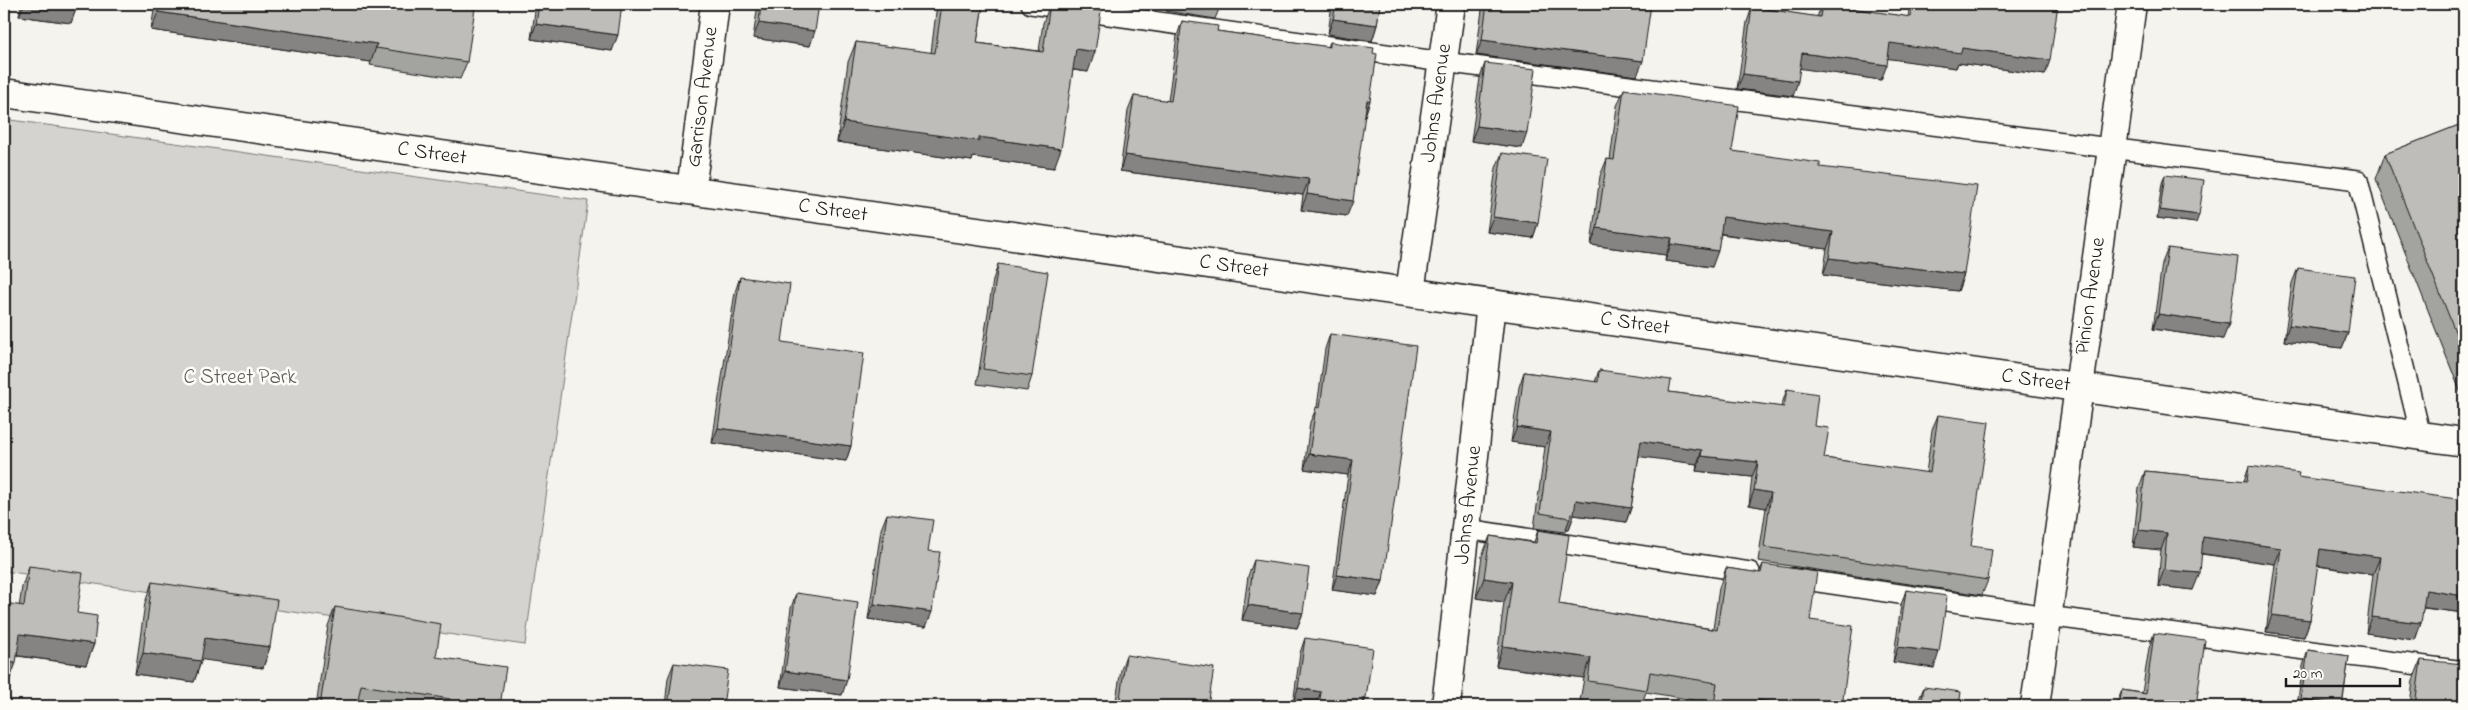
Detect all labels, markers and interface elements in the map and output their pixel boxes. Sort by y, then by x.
street label: Garrison Avenue [680,24,727,169]
street label: Johns Avenue [1414,41,1460,164]
street label: C Street [395,134,469,174]
street label: C Street [796,191,870,231]
street label: Pinion Avenue [2068,235,2114,357]
street label: C Street [1197,247,1271,287]
street label: C Street [1598,304,1672,344]
street label: C Street [1999,361,2073,401]
park label: C Street Park [184,363,297,393]
street label: Johns Avenue [1448,443,1490,566]
scale bar [2286,655,2399,687]
text: 20 m [2293,663,2323,685]

